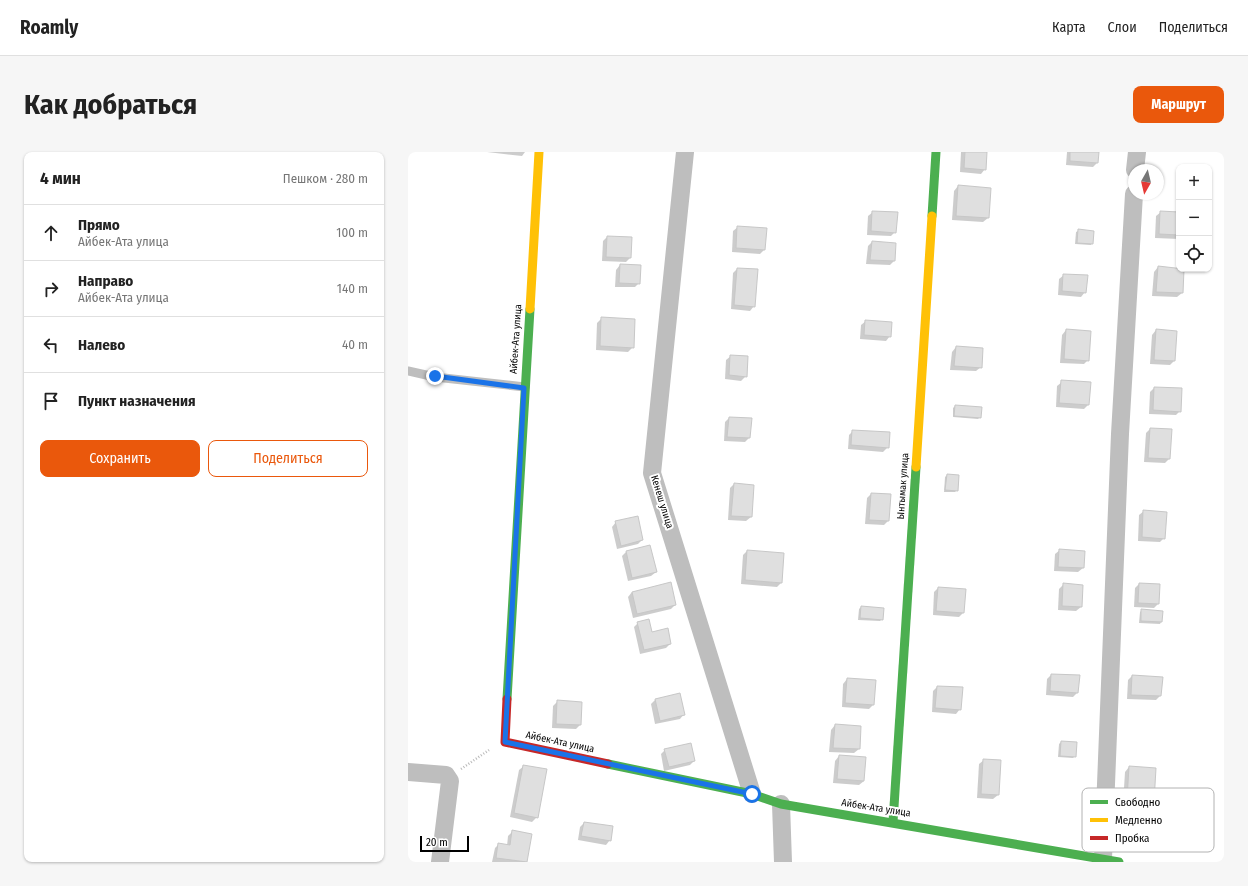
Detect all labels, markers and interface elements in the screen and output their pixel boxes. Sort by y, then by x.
text: Roamly [20,16,78,39]
text: Карта [1052,19,1086,36]
text: Слои [1108,19,1137,36]
text: Поделиться [1159,19,1228,36]
button: Маршрут [1133,86,1224,123]
text: Как добраться [24,88,197,121]
north arrow [1128,164,1164,200]
map controls [1176,164,1212,272]
button: + [1176,164,1212,200]
text: 4 мин [40,168,81,189]
text: Пешком · 280 m [283,171,368,186]
button: − [1176,200,1212,236]
text: Прямо [78,216,120,234]
icon: ahead [40,222,62,244]
text: 100 m [336,225,368,240]
text: Айбек-Ата улица [78,234,169,249]
button: locate [1176,236,1212,272]
text: Направо [78,272,133,290]
icon: right [40,278,62,300]
text: 140 m [337,281,368,296]
text: Айбек-Ата улица [78,290,169,305]
street label: Айбек-Ата улица [508,304,524,374]
icon: left [40,334,62,356]
text: Налево [78,336,125,354]
text: 40 m [342,337,368,352]
route end [426,367,444,385]
icon: arrive [40,390,62,412]
text: Пункт назначения [78,392,196,410]
button: Сохранить [40,440,200,477]
button: Поделиться [208,440,368,477]
street label: Ынтымак улица [895,452,911,520]
street label: Кенеш улица [648,474,676,530]
street label: Айбек-Ата улица [525,729,596,755]
route start [743,785,761,803]
legend [1082,788,1214,852]
text: Свободно [1115,796,1160,809]
street label: Айбек-Ата улица [841,797,912,819]
text: Медленно [1115,814,1163,827]
text: Пробка [1115,832,1149,845]
scale bar [420,834,469,853]
text: 20 m [426,836,448,849]

